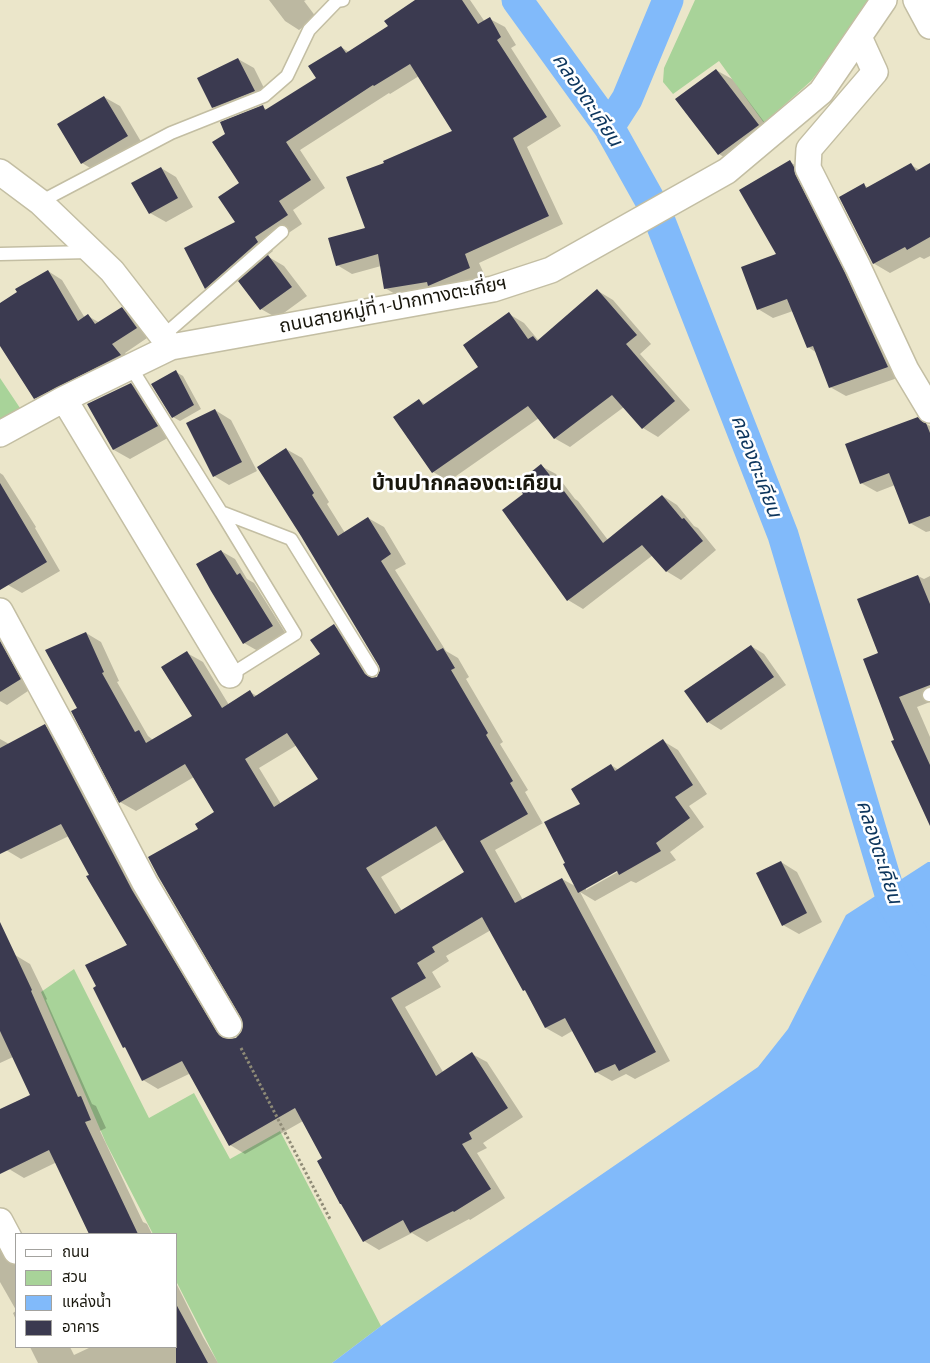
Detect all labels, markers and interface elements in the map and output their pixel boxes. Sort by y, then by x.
water label: คลองตะเคียน [547,49,627,151]
street label: ถนนสายหมู่ที่ 1-ปากทางตะเกี่ยฯ [277,272,509,338]
water label: คลองตะเคียน [726,412,786,520]
district label: บ้านปากคลองตะเคียน [372,471,562,497]
water label: คลองตะเคียน [851,797,907,907]
legend [15,1233,178,1348]
text: ถนน [62,1245,89,1260]
text: สวน [62,1270,87,1285]
text: แหล่งน้ำ [62,1295,111,1310]
text: อาคาร [62,1320,99,1335]

